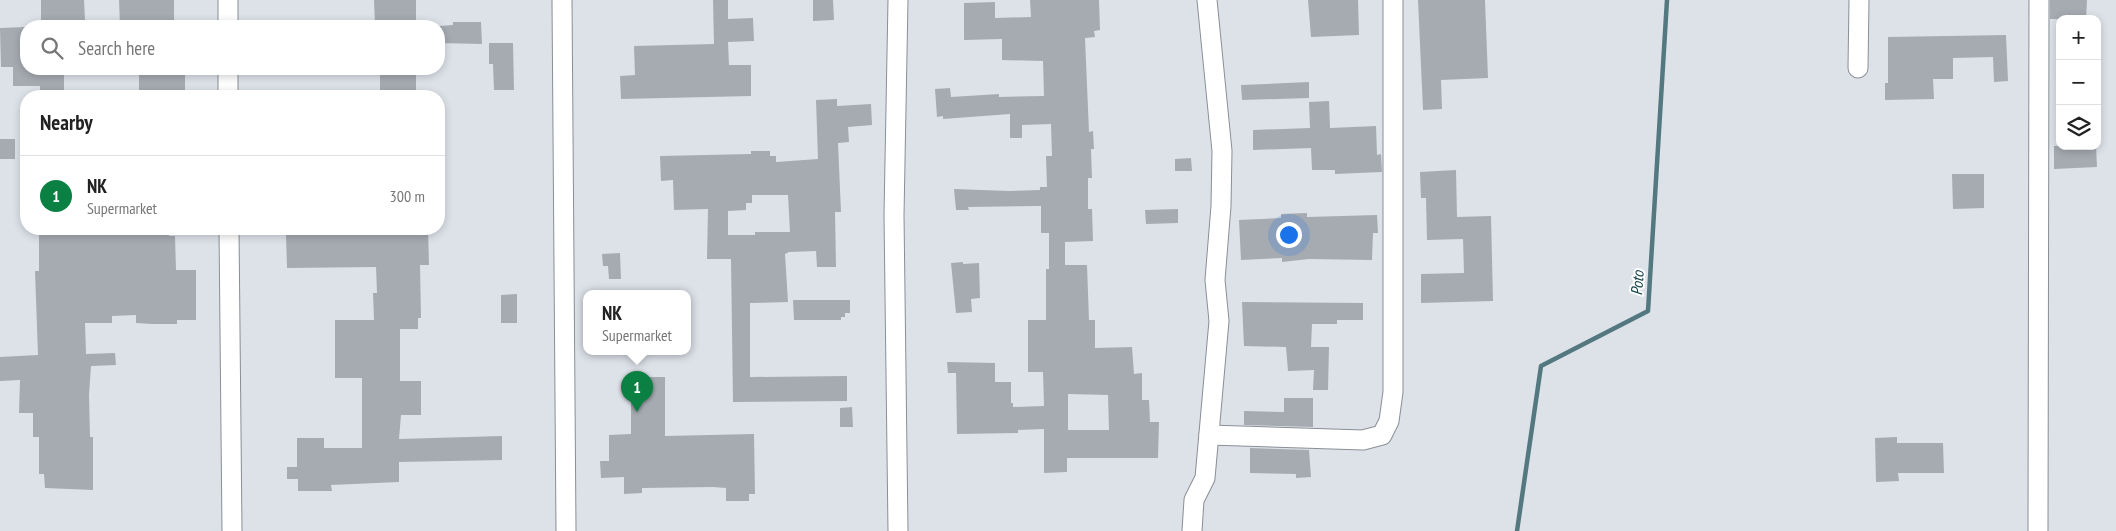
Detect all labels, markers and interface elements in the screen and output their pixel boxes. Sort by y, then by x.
map controls [2056,15,2101,150]
button: + [2056,15,2101,60]
search box [20,20,445,75]
icon: search [38,34,66,62]
text: Search here [78,36,155,60]
button: − [2056,60,2101,105]
button: layers [2056,105,2101,150]
text: Nearby [40,109,93,136]
text: NK [87,174,107,198]
text: 1 [52,186,60,206]
text: 300 m [390,186,425,206]
text: Supermarket [87,198,157,218]
your location [1276,222,1302,248]
water label: Poto [1626,269,1648,296]
popup [583,290,691,355]
text: NK [602,301,622,325]
text: Supermarket [602,325,672,345]
pin: 1 [621,371,653,412]

